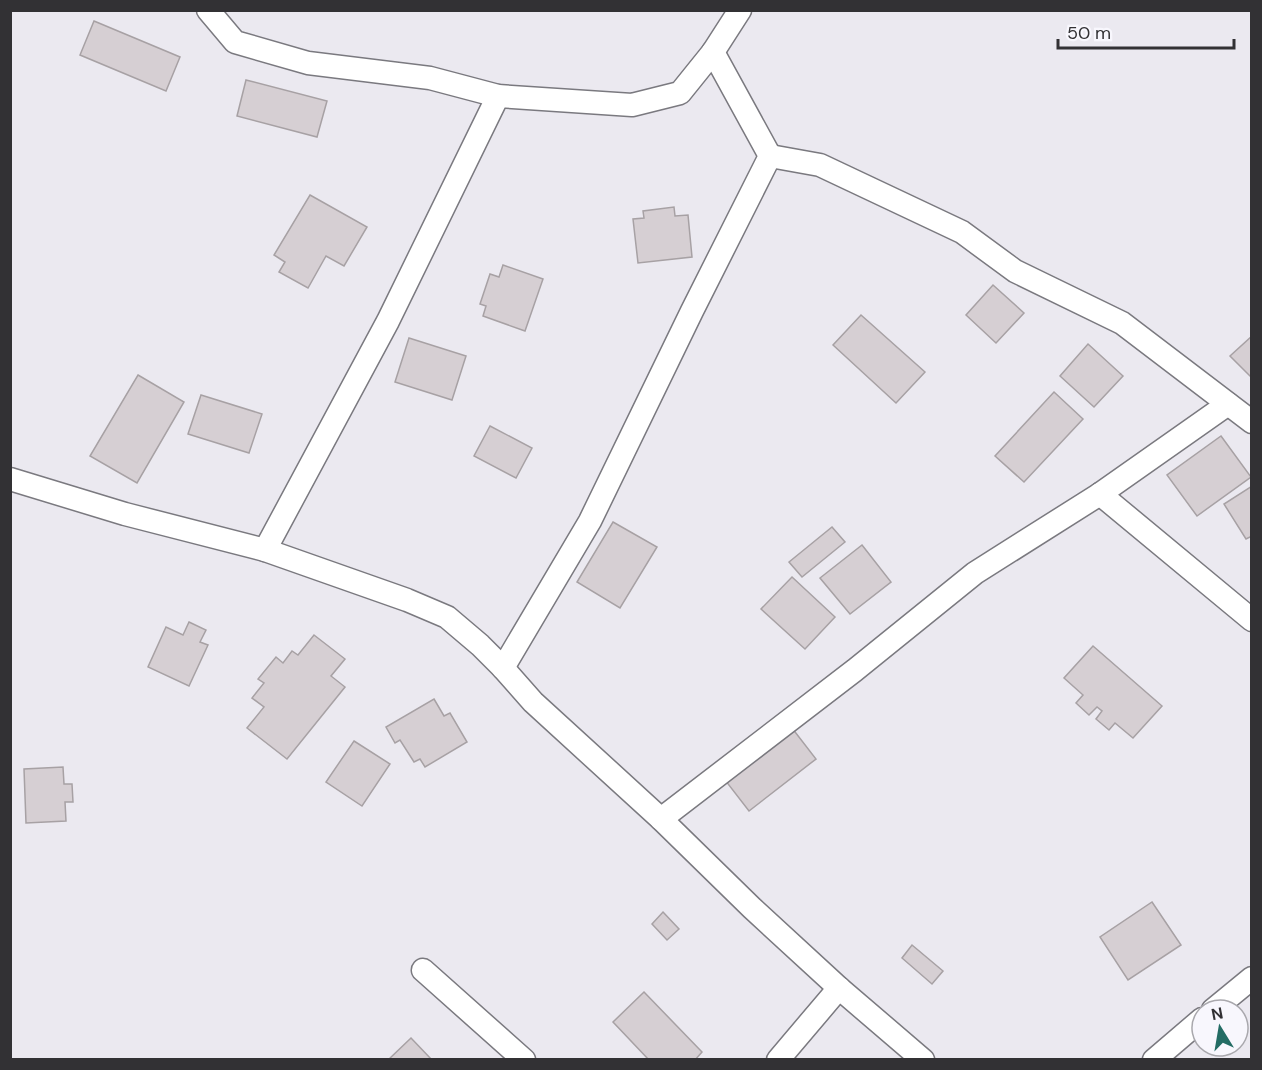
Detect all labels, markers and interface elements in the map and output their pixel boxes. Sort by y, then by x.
scale bar [1058,12,1234,50]
text: 50 m [1067,21,1111,45]
north arrow [1190,998,1250,1058]
text: N [1210,1002,1225,1025]

